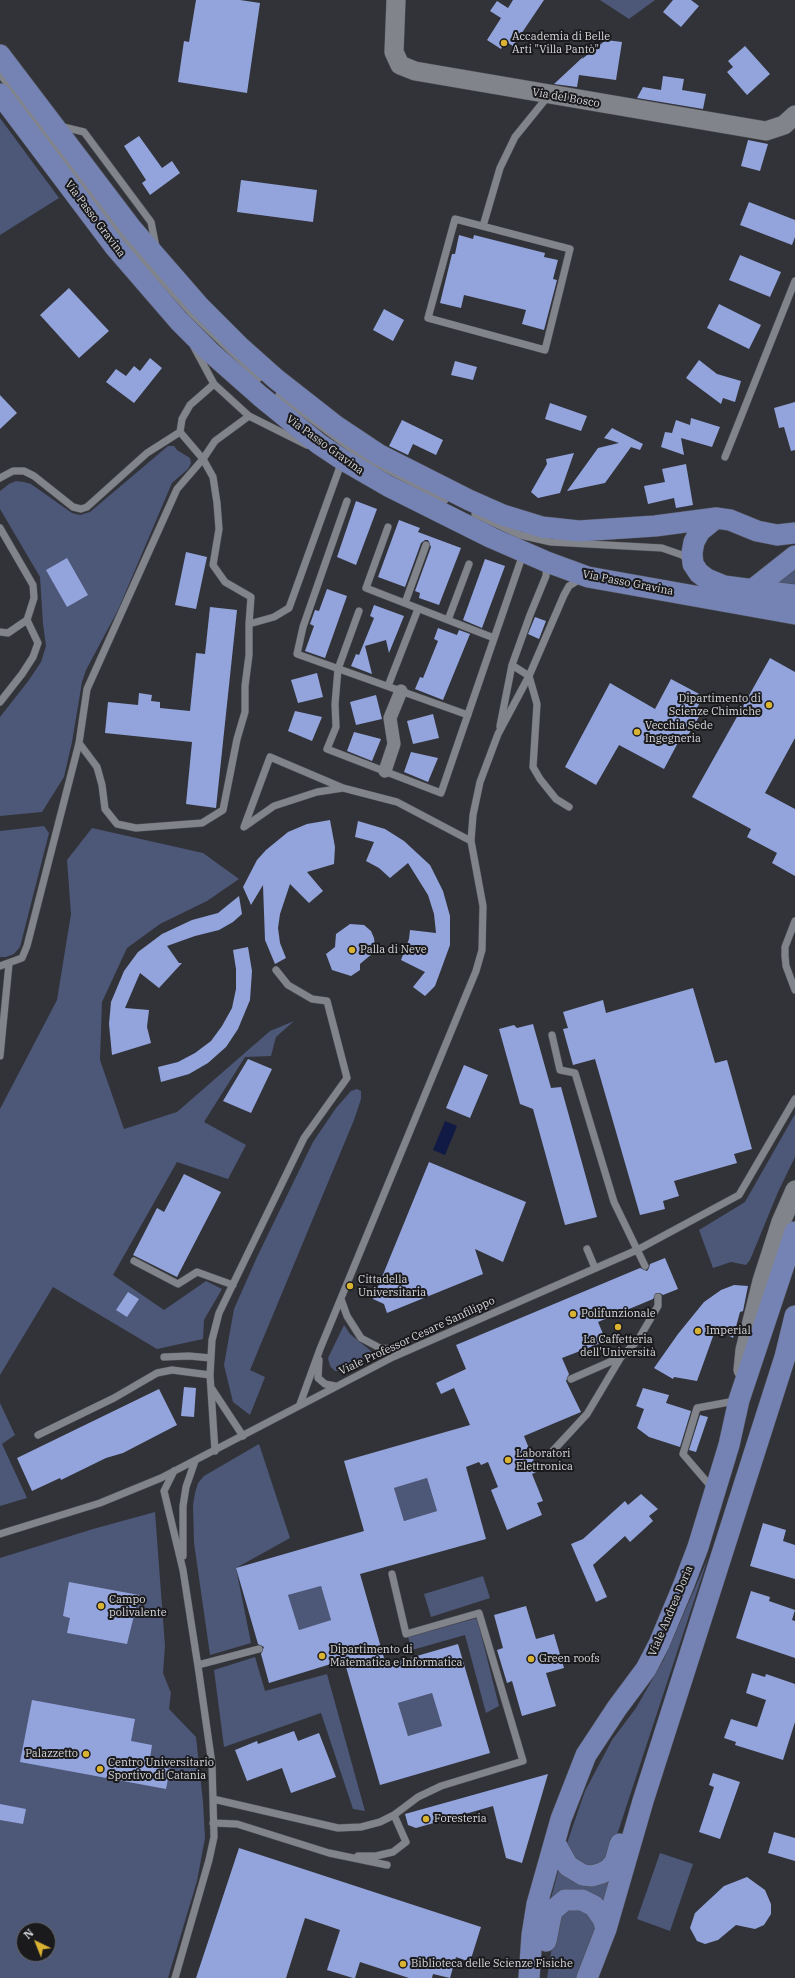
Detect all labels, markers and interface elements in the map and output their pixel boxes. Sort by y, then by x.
place label: Accademia di Belle Arti "Villa Pantò" [512,30,610,56]
marker: Accademia di Belle Arti "Villa Pantò" [499,38,509,48]
street label: Via del Bosco [531,86,601,110]
street label: Via Passo Gravina [62,178,128,260]
street label: Via Passo Gravina [284,413,366,477]
street label: Via Passo Gravina [581,568,675,598]
place label: Dipartimento di Scienze Chimiche [669,692,761,718]
marker: Dipartimento di Scienze Chimiche [764,700,774,710]
place label: Vecchia Sede Ingegneria [645,719,713,745]
marker: Vecchia Sede Ingegneria [632,727,642,737]
place label: Palla di Neve [360,943,427,957]
marker: Palla di Neve [347,945,357,955]
place label: Cittadella Universitaria [358,1273,426,1299]
marker: Cittadella Universitaria [345,1281,355,1291]
street label: Viale Professor Cesare Sanfilippo [337,1294,497,1378]
place label: Polifunzionale [581,1307,656,1321]
marker: Polifunzionale [568,1309,578,1319]
marker: La Caffetteria dell'Università [613,1322,623,1332]
place label: Imperial [706,1324,751,1338]
marker: Imperial [693,1326,703,1336]
place label: La Caffetteria dell'Università [580,1333,656,1359]
place label: Laboratori Elettronica [516,1447,573,1473]
marker: Laboratori Elettronica [503,1455,513,1465]
street label: Viale Andrea Doria [646,1564,696,1658]
place label: Campo polivalente [109,1593,167,1619]
marker: Campo polivalente [96,1601,106,1611]
place label: Dipartimento di Matematica e Informatica [330,1643,463,1669]
marker: Dipartimento di Matematica e Informatica [317,1651,327,1661]
place label: Green roofs [539,1652,600,1666]
marker: Green roofs [526,1654,536,1664]
place label: Palazzetto [25,1747,78,1761]
marker: Palazzetto [81,1749,91,1759]
place label: Centro Universitario Sportivo di Catania [108,1756,214,1782]
marker: Centro Universitario Sportivo di Catania [95,1764,105,1774]
place label: Foresteria [434,1812,487,1826]
marker: Foresteria [421,1814,431,1824]
north arrow [16,1922,56,1962]
text: N [21,1926,36,1942]
place label: Biblioteca delle Scienze Fisiche [411,1957,573,1971]
marker: Biblioteca delle Scienze Fisiche [398,1959,408,1969]

